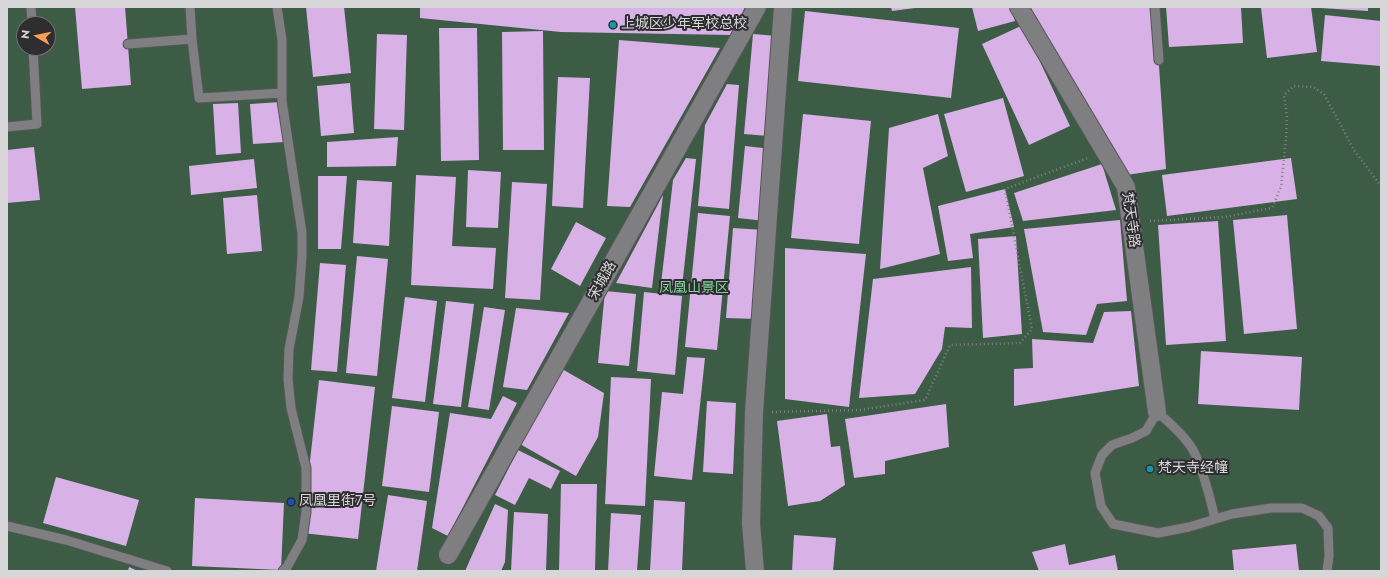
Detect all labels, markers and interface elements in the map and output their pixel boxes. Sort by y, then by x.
north arrow [16,16,56,56]
place label: 上城区少年军校总校 [621,17,747,33]
marker: 上城区少年军校总校 [608,20,618,30]
text: N [17,29,34,40]
street label: 梵天寺路 [1118,191,1142,249]
street label: 宋城路 [585,259,621,303]
park label: 凤凰山景区 [659,281,729,297]
place label: 梵天寺经幢 [1158,461,1228,477]
marker: 梵天寺经幢 [1145,464,1155,474]
place label: 凤凰里街7号 [299,494,376,510]
marker: 凤凰里街7号 [286,497,296,507]

